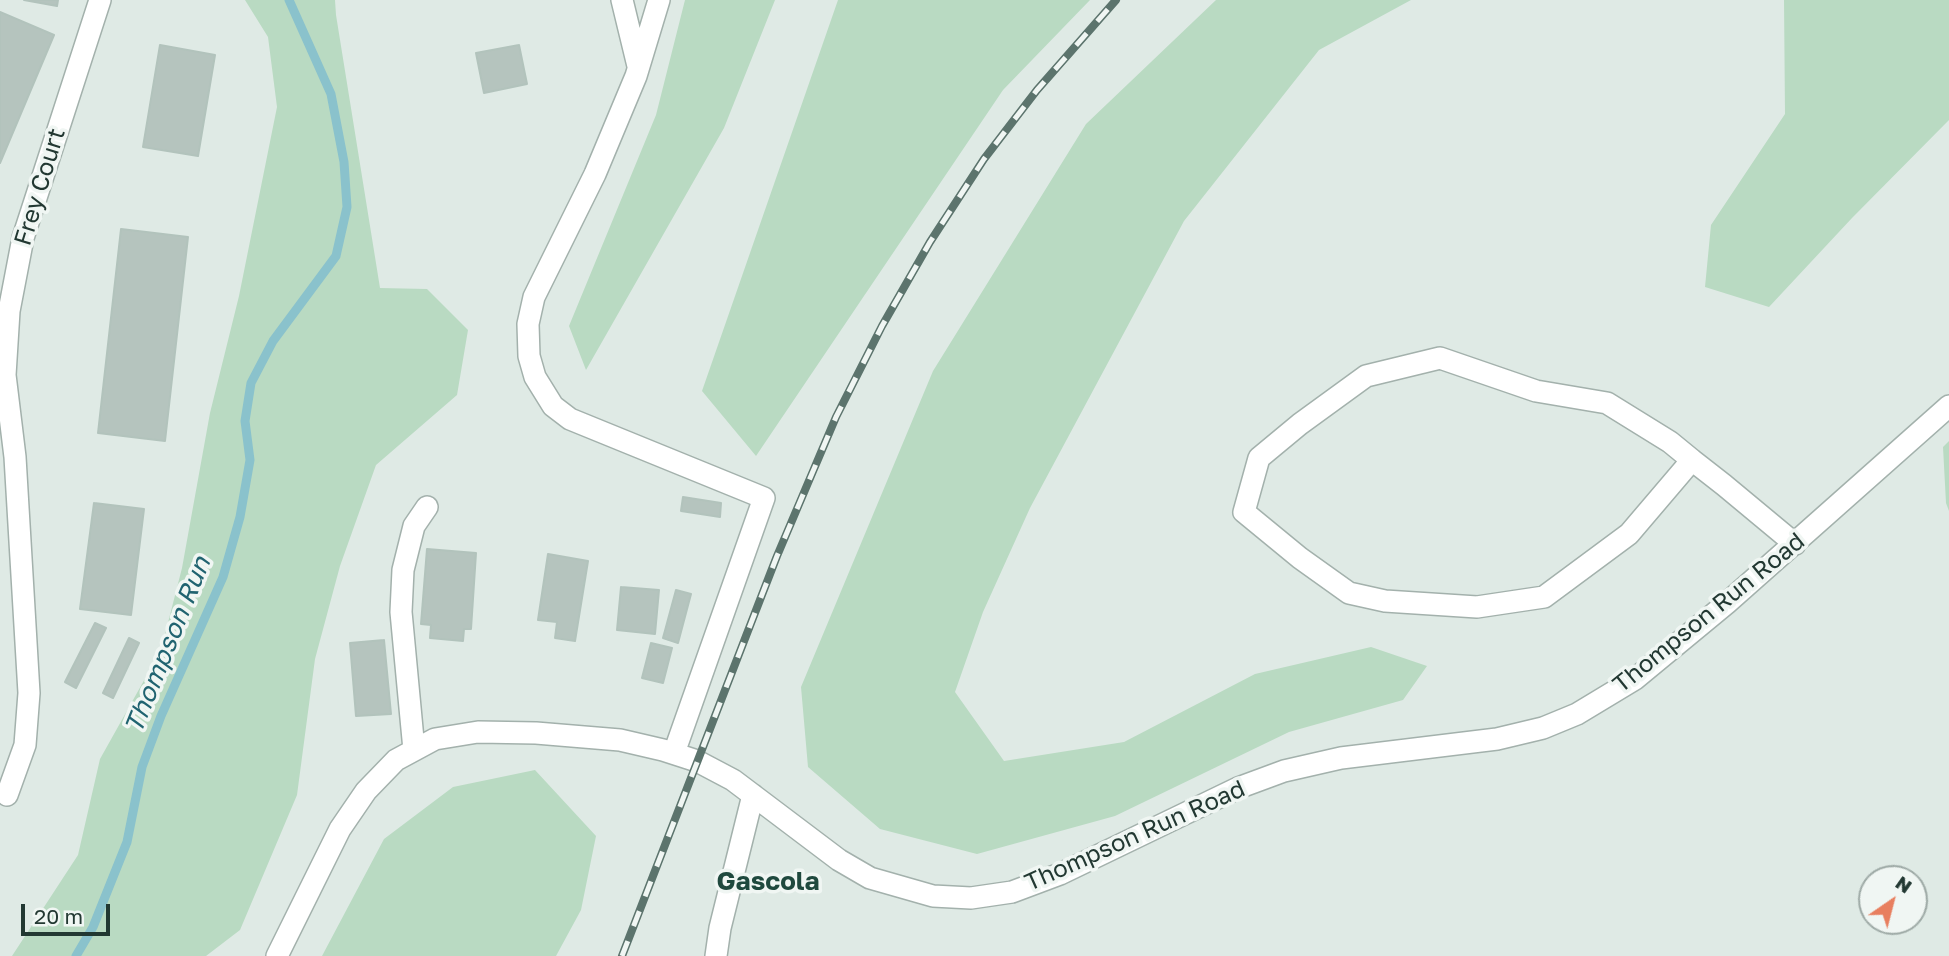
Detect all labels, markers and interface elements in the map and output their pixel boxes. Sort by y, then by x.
street label: Frey Court [9,125,71,249]
street label: Thompson Run Road [1608,527,1810,699]
water label: Thompson Run [118,552,218,738]
street label: Thompson Run Road [1021,774,1249,898]
north arrow [1858,865,1928,935]
district label: Gascola [716,866,820,898]
text: N [1892,870,1917,898]
scale bar [24,890,114,934]
text: 20 m [34,903,83,929]

